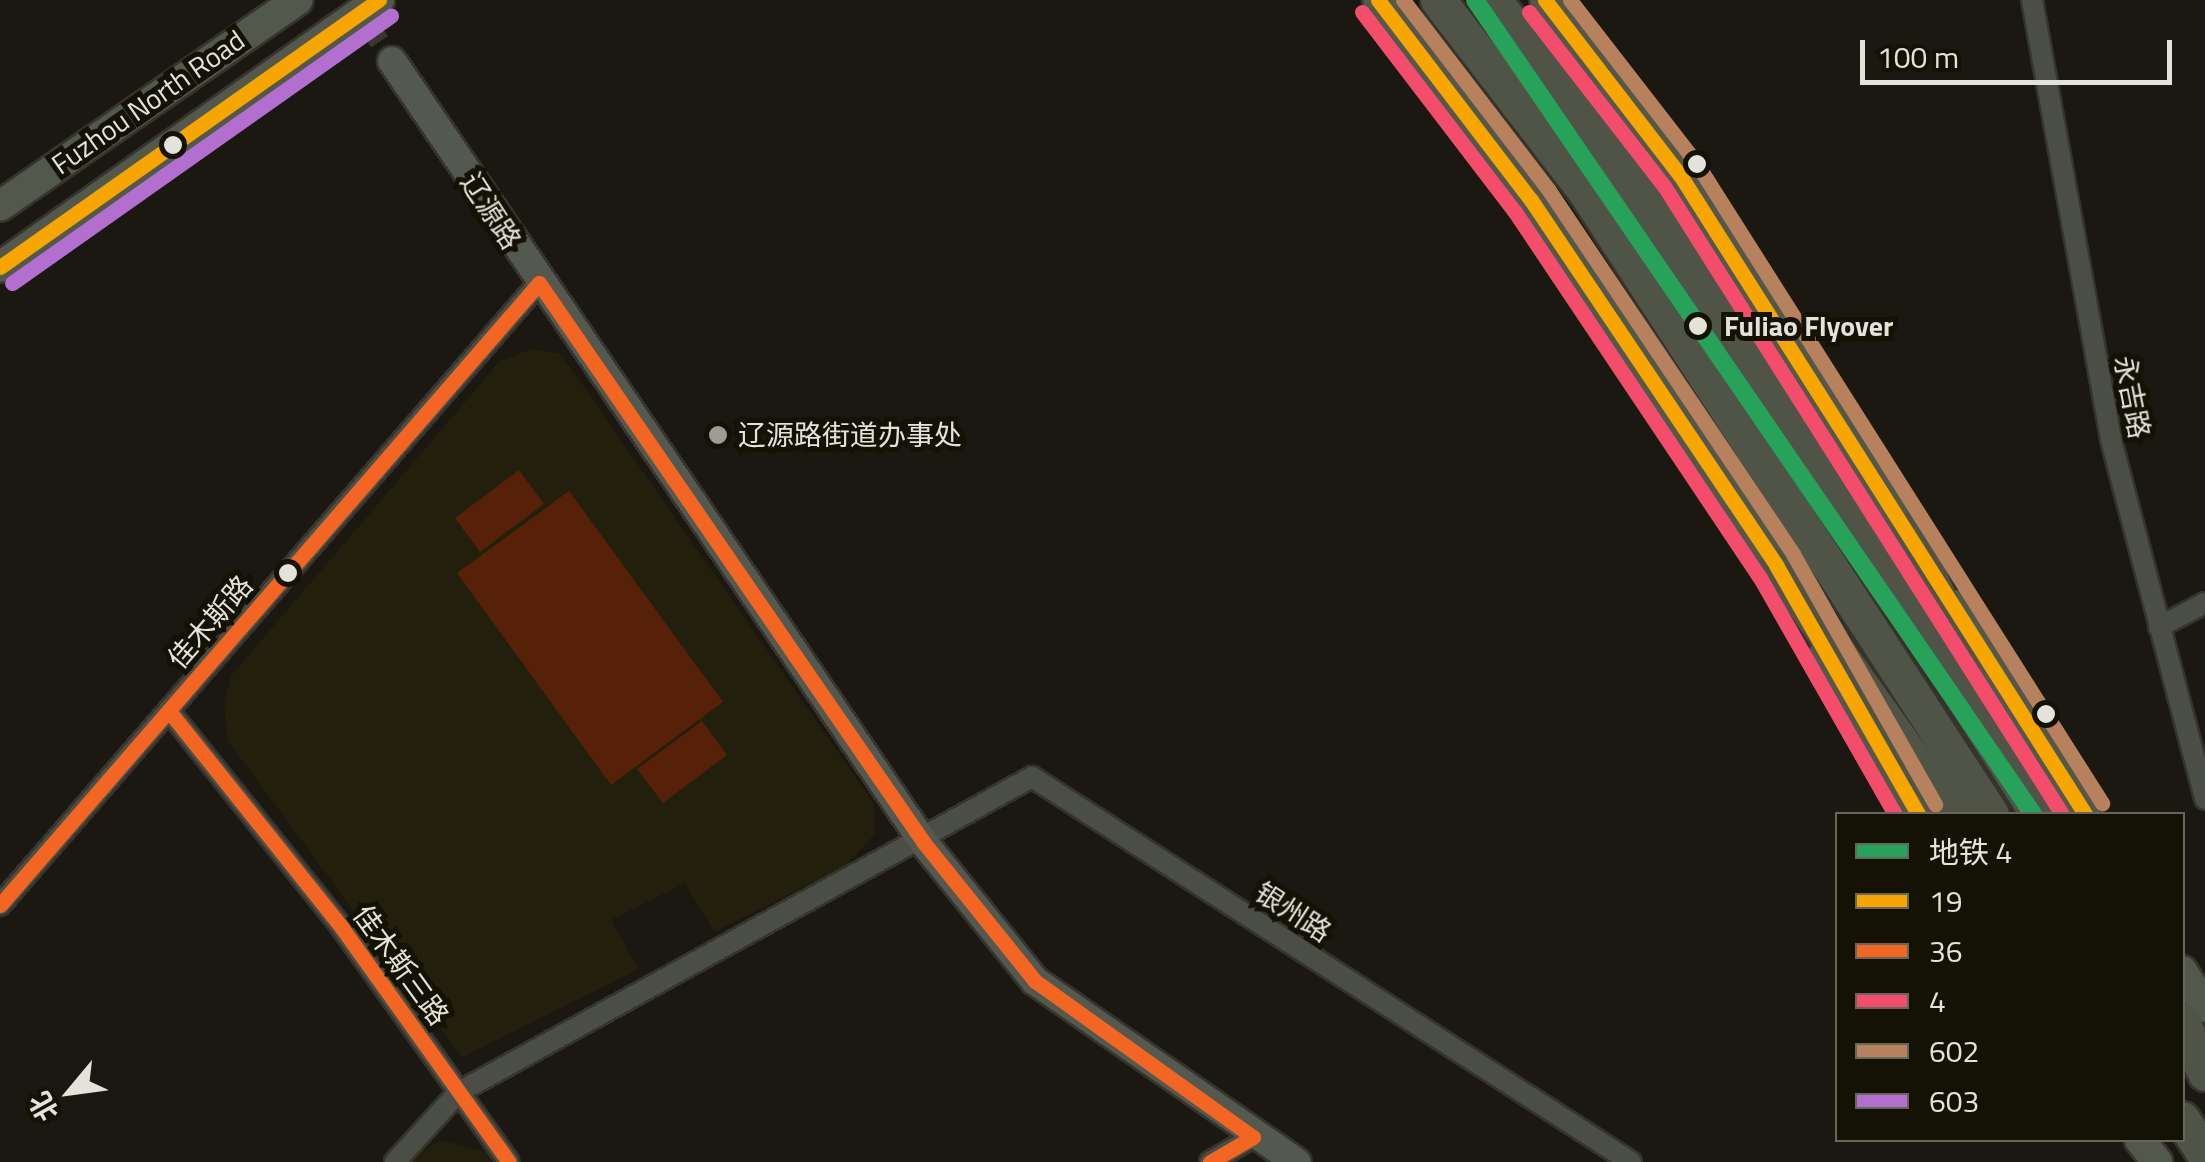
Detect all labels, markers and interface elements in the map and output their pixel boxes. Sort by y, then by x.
scale bar [1865,20,2178,82]
street label: Fuzhou North Road [45,23,251,181]
text: 100 m [1877,34,1959,80]
unlabelled marker [163,135,183,155]
unlabelled marker [1687,154,1707,174]
street label: 辽源路 [454,167,528,255]
marker: Fuliao Flyover [1681,309,1715,343]
place label: Fuliao Flyover [1724,309,1893,343]
street label: 永吉路 [2107,353,2157,441]
place label: 辽源路街道办事处 [738,418,962,452]
marker: 辽源路街道办事处 [707,424,729,446]
unlabelled marker [278,563,298,583]
street label: 佳木斯路 [161,569,259,675]
unlabelled marker [2036,704,2056,724]
legend [1835,812,2185,1142]
text: 地铁 4 [1929,829,2012,875]
street label: 银州路 [1249,875,1337,949]
text: 19 [1929,878,1963,924]
street label: 佳木斯三路 [346,898,456,1032]
text: 36 [1929,928,1963,974]
text: 4 [1929,978,1946,1024]
text: 602 [1929,1028,1979,1074]
north arrow [20,1042,120,1142]
text: 603 [1929,1078,1979,1124]
text: 北 [18,1084,69,1129]

